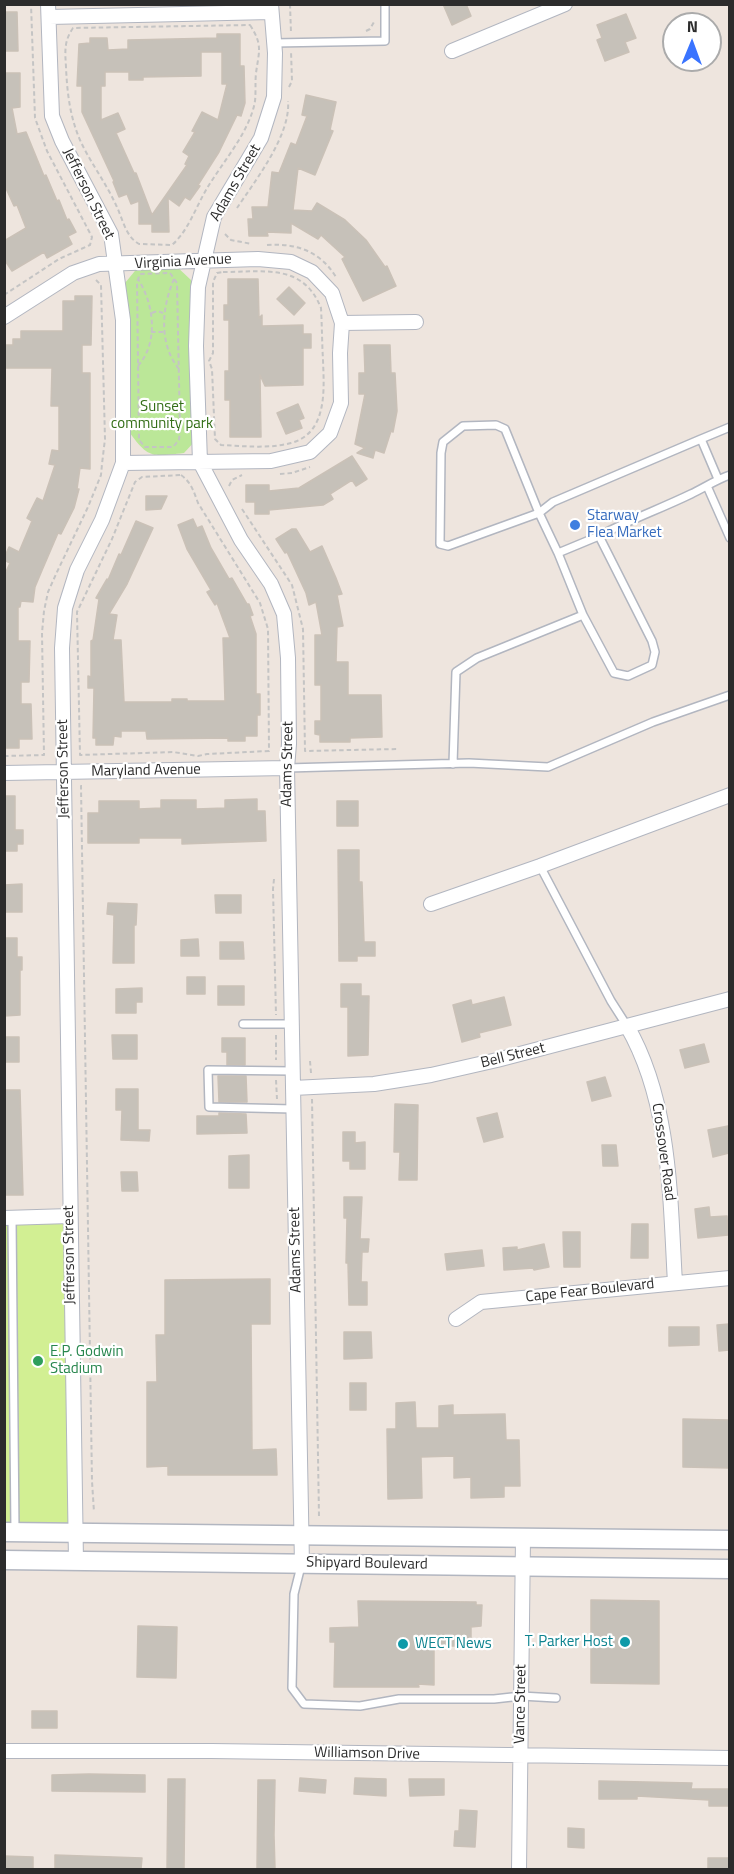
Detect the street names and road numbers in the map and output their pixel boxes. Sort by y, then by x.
street label: Adams Street [207,141,265,225]
street label: Jefferson Street [58,145,118,243]
street label: Virginia Avenue [134,250,232,274]
street label: Jefferson Street [54,719,74,819]
street label: Adams Street [278,721,298,807]
street label: Maryland Avenue [91,761,201,781]
street label: Bell Street [479,1039,547,1073]
street label: Crossover Road [647,1102,679,1202]
street label: Jefferson Street [60,1205,80,1305]
street label: Adams Street [286,1207,306,1293]
street label: Cape Fear Boulevard [525,1275,655,1307]
street label: Shipyard Boulevard [306,1554,428,1574]
street label: Vance Street [511,1664,531,1744]
street label: Williamson Drive [314,1744,420,1764]

